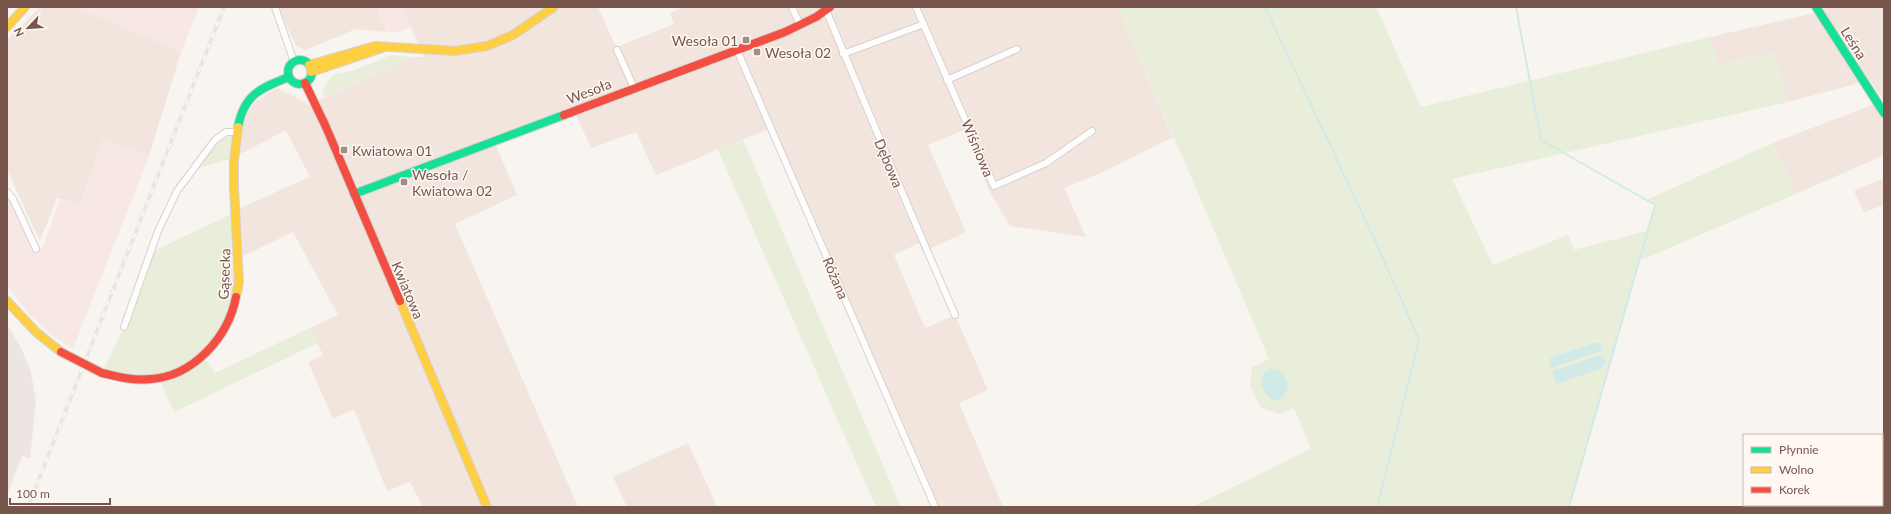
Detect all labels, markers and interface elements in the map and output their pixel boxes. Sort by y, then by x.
north arrow [8,8,48,48]
street label: Leśna [1838,24,1870,62]
text: N [11,26,26,39]
place label: Wesoła 01 [672,32,738,49]
marker: Wesoła 01 [741,35,751,45]
place label: Wesoła 02 [765,44,831,61]
marker: Wesoła 02 [752,47,762,57]
street label: Wesoła [564,75,614,107]
street label: Wiśniowa [958,117,998,179]
street label: Dębowa [871,136,907,190]
place label: Kwiatowa 01 [352,142,432,159]
marker: Kwiatowa 01 [339,145,349,155]
place label: Wesoła / Kwiatowa 02 [412,166,492,199]
marker: Wesoła / Kwiatowa 02 [399,177,409,187]
street label: Gąsecka [215,248,233,300]
street label: Różana [820,254,852,302]
street label: Kwiatowa [388,259,428,321]
legend [1743,434,1883,506]
text: Płynnie [1779,442,1819,457]
text: Wolno [1779,462,1814,477]
scale bar [10,480,110,506]
text: Korek [1779,482,1811,497]
text: 100 m [16,486,50,501]

